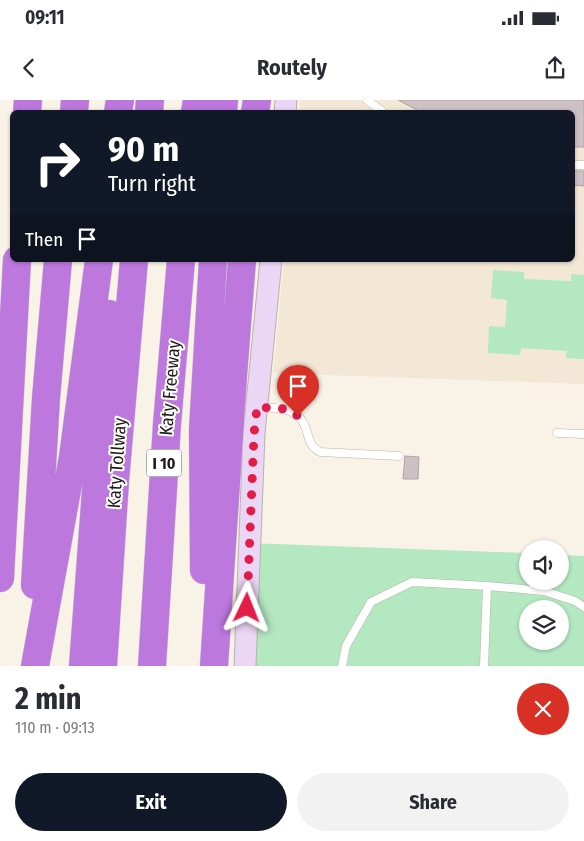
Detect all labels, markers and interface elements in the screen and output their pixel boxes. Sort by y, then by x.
text: 09:11 [25,6,64,29]
icon: back [15,54,43,82]
text: Routely [257,54,327,81]
icon: share [541,54,569,82]
text: 90 m [108,128,179,170]
icon: right [25,130,90,195]
text: Turn right [108,170,196,197]
icon: arrive [73,225,101,253]
text: Then [25,228,63,251]
street label: Katy Freeway [155,340,185,436]
pin [277,365,319,416]
icon: arrive [284,372,312,400]
street label: Katy Tollway [103,417,131,509]
road number: I 10 [146,449,182,476]
map controls [519,540,569,650]
button: sound [519,540,569,590]
position arrow [220,581,272,633]
button: layers [519,600,569,650]
text: 2 min [15,681,82,717]
button: close [517,683,569,735]
text: 110 m · 09:13 [15,718,95,737]
button: Exit [15,773,287,831]
button: Share [297,773,569,831]

